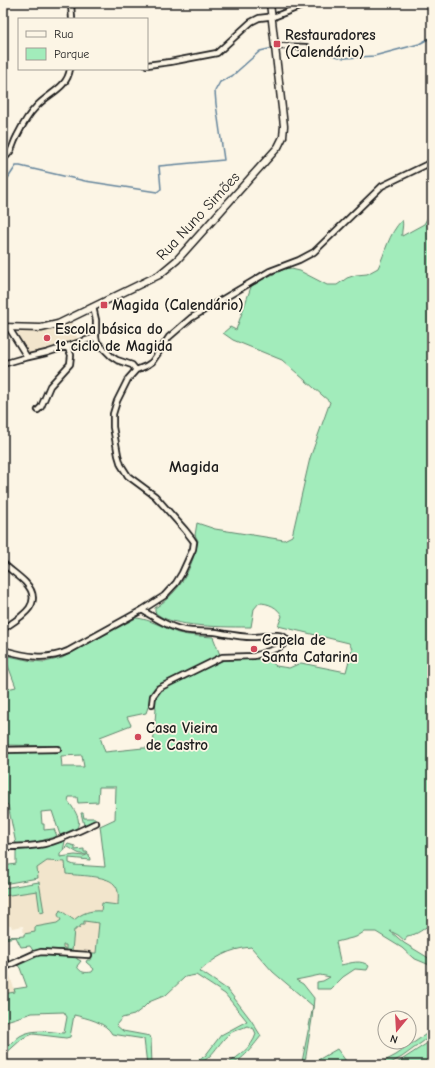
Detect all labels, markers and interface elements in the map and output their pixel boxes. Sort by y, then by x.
legend [18,18,148,70]
place label: Restauradores (Calendário) [285,26,376,61]
text: Rua [54,27,73,41]
marker: Restauradores (Calendário) [272,39,282,49]
text: Parque [54,47,89,61]
street label: Rua Nuno Simões [153,168,243,264]
place label: Magida (Calendário) [112,296,244,314]
marker: Magida (Calendário) [99,300,109,310]
place label: Escola básica do 1º ciclo de Magida [55,320,173,355]
marker: Escola básica do 1º ciclo de Magida [42,333,52,343]
district label: Magida [169,458,219,476]
place label: Capela de Santa Catarina [262,631,358,666]
marker: Capela de Santa Catarina [249,644,259,654]
place label: Casa Vieira de Castro [146,719,218,754]
marker: Casa Vieira de Castro [133,732,143,742]
north arrow [377,1010,417,1050]
text: N [389,1032,399,1046]

